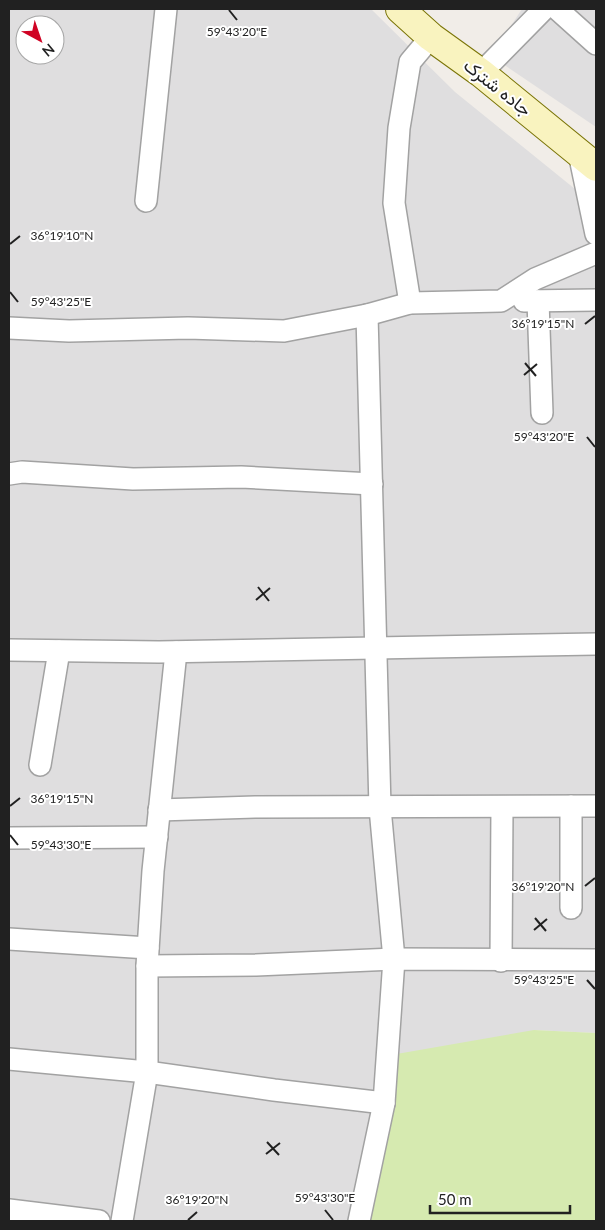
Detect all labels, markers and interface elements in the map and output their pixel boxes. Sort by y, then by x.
north arrow [15,15,65,65]
text: 59°43'20"E [207,24,267,39]
text: N [39,40,58,60]
street label: جاده شترک [459,54,536,121]
text: 36°19'10"N [31,228,93,243]
text: 59°43'25"E [31,294,91,309]
text: 36°19'15"N [512,316,574,331]
text: 59°43'20"E [514,429,574,444]
text: 36°19'15"N [31,791,93,806]
text: 59°43'30"E [31,837,91,852]
text: 36°19'20"N [512,879,574,894]
text: 59°43'25"E [514,972,574,987]
scale bar [430,1182,570,1214]
text: 59°43'30"E [295,1190,355,1205]
text: 50 m [438,1190,472,1208]
text: 36°19'20"N [166,1192,228,1207]

